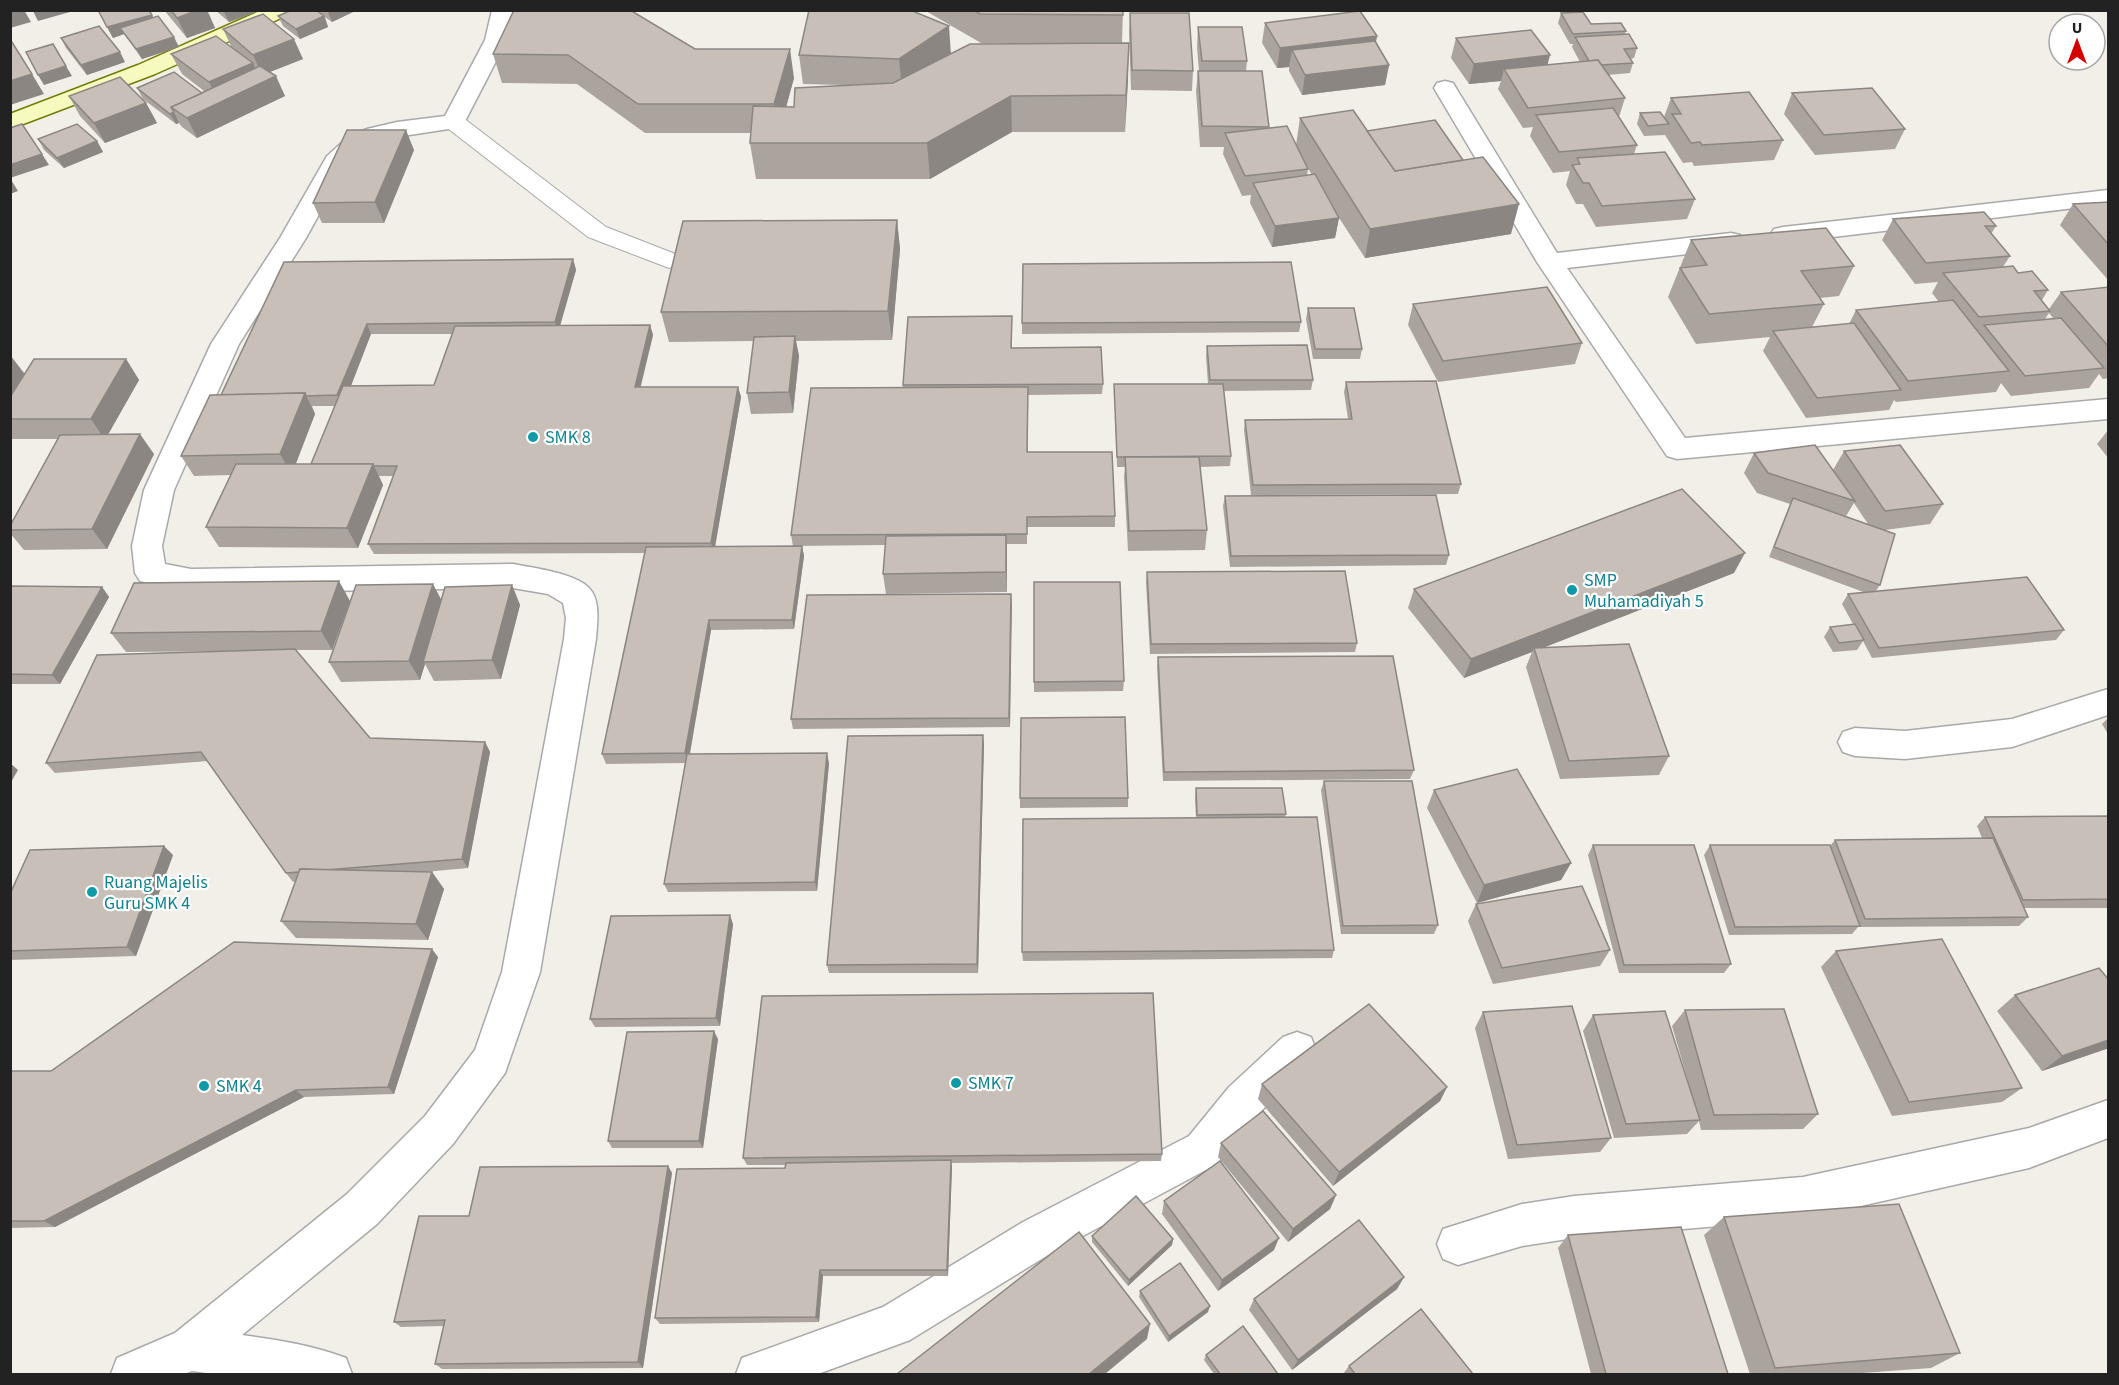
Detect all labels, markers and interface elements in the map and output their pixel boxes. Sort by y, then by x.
north arrow [2047,12,2107,72]
text: U [2072,17,2082,39]
place label: SMK 8 [545,425,591,450]
marker: SMK 8 [526,430,540,444]
place label: SMP Muhamadiyah 5 [1584,568,1704,614]
marker: SMP Muhamadiyah 5 [1565,583,1579,597]
place label: Ruang Majelis Guru SMK 4 [104,870,208,916]
marker: Ruang Majelis Guru SMK 4 [85,885,99,899]
place label: SMK 7 [968,1071,1014,1096]
place label: SMK 4 [216,1074,262,1099]
marker: SMK 7 [949,1076,963,1090]
marker: SMK 4 [197,1079,211,1093]

